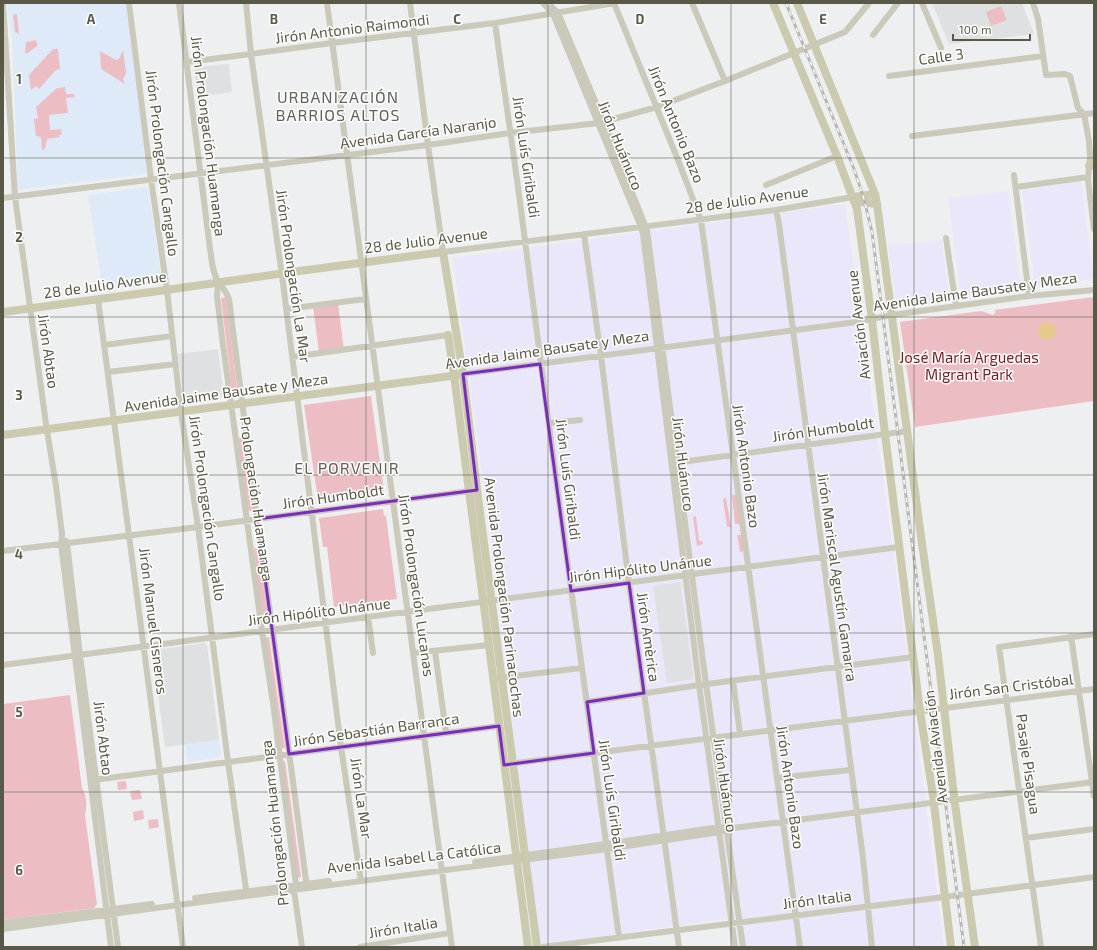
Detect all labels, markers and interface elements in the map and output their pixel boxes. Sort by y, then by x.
street label: Jirón Antonio Raimondi [274,10,430,46]
text: A [87,11,96,27]
text: B [270,11,278,27]
text: C [453,11,461,27]
text: D [636,11,645,27]
text: E [819,11,827,27]
scale bar [953,16,1030,42]
text: 100 m [959,22,991,36]
street label: Jirón Prolongación Huamanga [188,35,230,237]
street label: Calle 3 [917,44,965,68]
street label: Jirón Antonio Bazo [645,63,709,185]
street label: Jirón Prolongación Cangallo [143,69,183,257]
text: 1 [16,71,22,87]
district label: URBANIZACIÓN BARRIOS ALTOS [276,87,400,124]
street label: Jirón Luís Giribaldi [510,95,544,219]
street label: Jirón Huánuco [595,98,647,192]
street label: Avenida García Naranjo [339,112,497,153]
street label: 28 de Julio Avenue [684,181,810,217]
street label: Jirón Prolongación La Mar [273,188,315,364]
street label: 28 de Julio Avenue [363,224,489,256]
text: 2 [15,229,23,245]
street label: 28 de Julio Avenue [42,266,168,302]
street label: Avenida Jaime Bausate y Meza [872,268,1078,314]
street label: Aviación Avenue [842,269,874,381]
street label: Jirón Abtao [35,313,63,389]
street label: Avenida Jaime Bausate y Meza [444,326,650,372]
park label: José María Arguedas Migrant Park [899,348,1039,383]
street label: Avenida Jaime Bausate y Meza [123,369,329,415]
text: 3 [15,387,23,403]
street label: Jirón Antonio Bazo [729,403,765,529]
street label: Jirón Humboldt [771,413,875,445]
street label: Jirón Prolongación Cangallo [186,414,230,602]
street label: Prolongación Huamanga [237,415,277,583]
street label: Jirón Huánuco [669,416,699,512]
street label: Jirón Luís Giribaldi [553,417,585,541]
district label: EL PORVENIR [294,458,400,477]
street label: Jirón Mariscal Agustín Gamarra [814,471,862,683]
street label: Avenida Prolongación Parinacochas [481,476,529,718]
street label: Jirón Humboldt [281,480,385,512]
street label: Jirón Prolongación Lucanas [395,492,439,678]
text: 4 [15,546,23,562]
street label: Jirón Manuel Cisneros [136,546,172,696]
street label: Jirón Hipólito Unánue [567,550,713,586]
street label: Jirón Amèrica [634,591,664,683]
street label: Jirón Hipólito Unánue [246,593,392,629]
street label: Jirón San Cristóbal [948,669,1075,703]
street label: Avenida Aviación [919,689,951,805]
street label: Jirón Abtao [90,700,118,776]
text: 5 [15,704,23,720]
street label: Jirón Sebastián Barranca [292,708,460,750]
street label: Pasaje Pisagua [1012,712,1045,816]
street label: Jirón Antonio Bazo [773,724,809,850]
street label: Jirón Huánuco [710,737,742,833]
street label: Jirón Luís Giribaldi [596,738,630,862]
street label: Prolongación Huamanga [256,739,292,907]
street label: Jirón La Mar [347,756,377,840]
street label: Avenida Isabel La Católica [326,837,502,877]
text: 6 [15,862,23,878]
street label: Jirón Italia [781,886,853,912]
street label: Jirón Italia [367,913,439,941]

